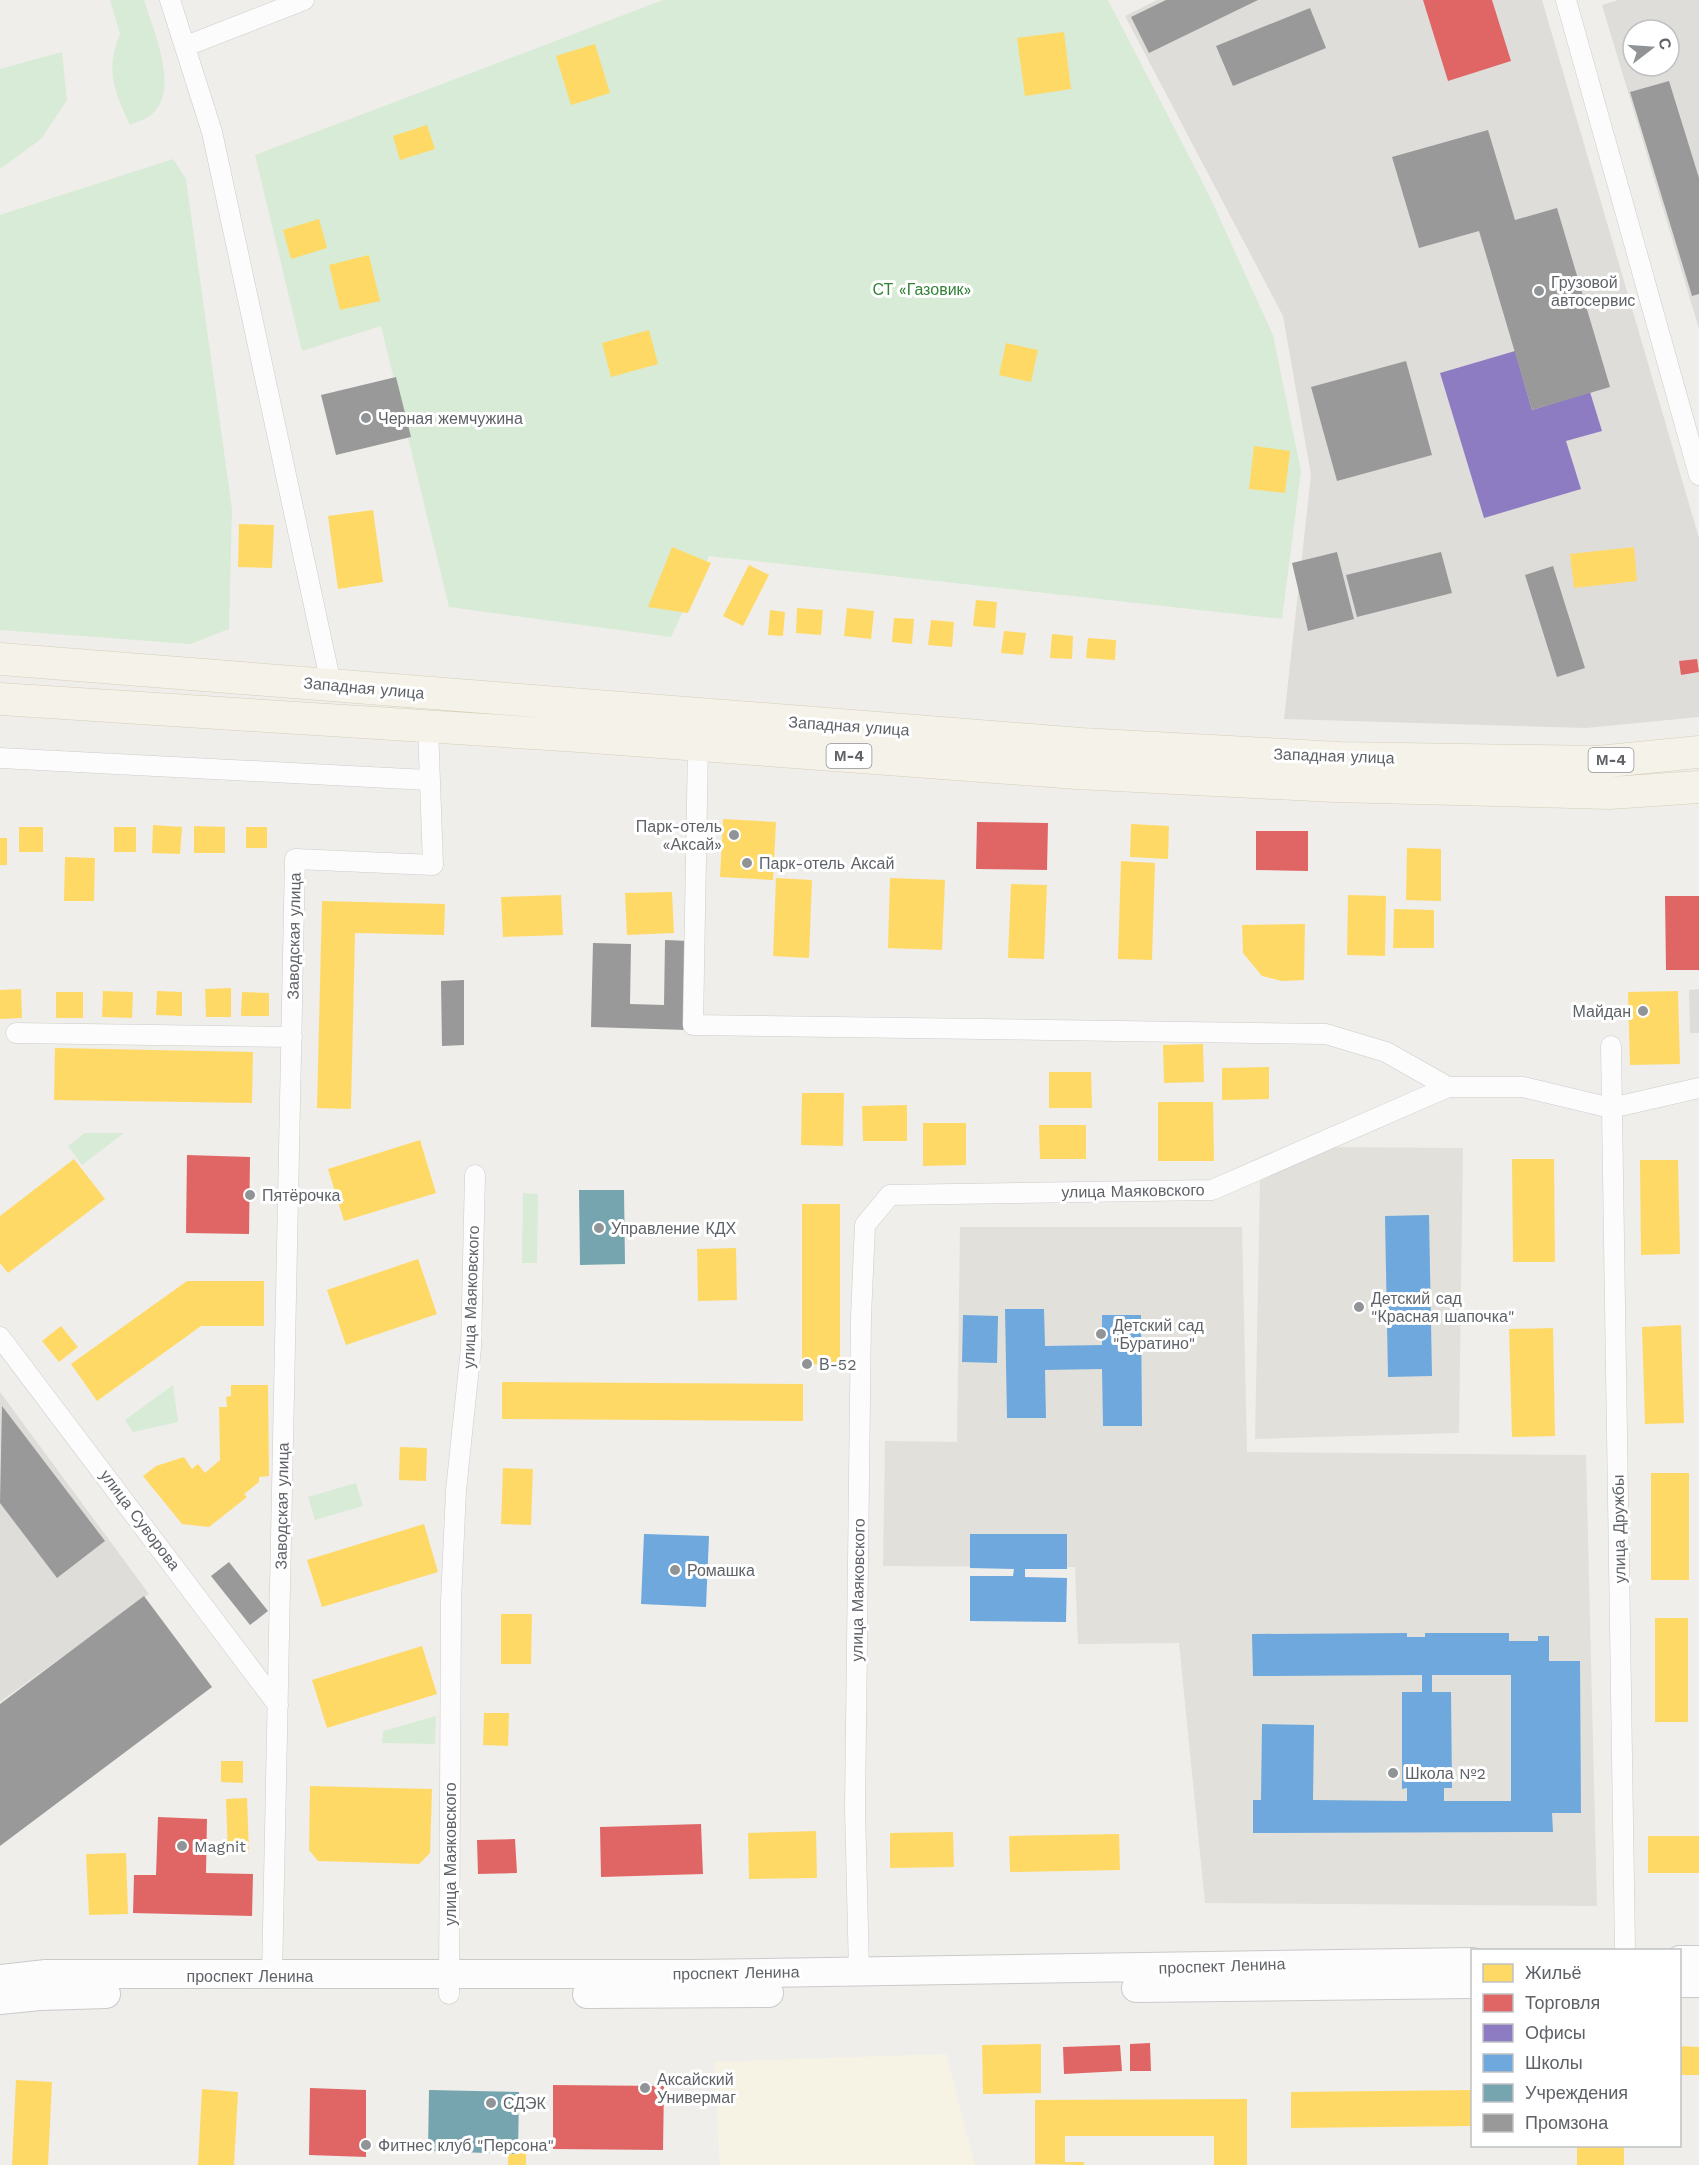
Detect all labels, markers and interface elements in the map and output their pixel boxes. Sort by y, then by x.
north arrow [1621,18,1681,78]
text: С [1654,35,1676,52]
place label: Грузовой автосервис [1551,273,1635,310]
park label: СТ «Газовик» [872,280,972,299]
marker: Грузовой автосервис [1532,284,1546,298]
place label: Черная жемчужина [378,409,523,428]
marker: Черная жемчужина [359,411,373,425]
street label: Западная улица [303,673,425,703]
street label: Западная улица [788,712,910,740]
road number: М-4 [826,744,872,768]
street label: Западная улица [1273,744,1395,768]
road number: М-4 [1588,748,1634,772]
place label: Парк-отель «Аксай» [636,817,722,854]
marker: Парк-отель «Аксай» [727,828,741,842]
place label: Парк-отель Аксай [759,854,894,873]
marker: Парк-отель Аксай [740,856,754,870]
street label: Заводская улица [283,872,305,1000]
place label: Майдан [1573,1002,1631,1021]
marker: Майдан [1636,1004,1650,1018]
street label: улица Маяковского [1061,1180,1205,1202]
place label: Пятёрочка [262,1186,341,1205]
marker: Пятёрочка [243,1188,257,1202]
place label: Управление КДХ [611,1219,737,1238]
marker: Управление КДХ [592,1221,606,1235]
street label: улица Маяковского [459,1225,483,1369]
place label: Детский сад "Красная шапочка" [1371,1289,1514,1326]
marker: Детский сад "Красная шапочка" [1352,1300,1366,1314]
place label: Детский сад "Буратино" [1113,1316,1205,1353]
marker: Детский сад "Буратино" [1094,1327,1108,1341]
place label: В-52 [819,1355,856,1374]
marker: В-52 [800,1357,814,1371]
street label: Заводская улица [271,1442,293,1570]
street label: улица Суворова [96,1466,184,1574]
street label: улица Дружбы [1609,1474,1629,1584]
street label: улица Маяковского [847,1518,869,1662]
place label: Ромашка [687,1561,755,1580]
marker: Ромашка [668,1563,682,1577]
place label: Школа №2 [1405,1764,1486,1783]
marker: Школа №2 [1386,1766,1400,1780]
street label: улица Маяковского [441,1782,460,1926]
place label: Magnit [194,1837,246,1856]
marker: Magnit [175,1839,189,1853]
legend [1471,1949,1681,2147]
street label: проспект Ленина [1158,1954,1286,1978]
street label: проспект Ленина [672,1962,800,1984]
text: Жильё [1525,1962,1582,1983]
street label: проспект Ленина [187,1967,314,1986]
text: Торговля [1525,1992,1600,2013]
text: Офисы [1525,2022,1586,2043]
text: Школы [1525,2052,1583,2073]
place label: Аксайский Универмаг [657,2070,736,2107]
marker: Аксайский Универмаг [638,2081,652,2095]
text: Учреждения [1525,2082,1628,2103]
place label: СДЭК [503,2094,547,2113]
marker: СДЭК [484,2096,498,2110]
text: Промзона [1525,2112,1609,2133]
place label: Фитнес клуб "Персона" [378,2136,554,2155]
marker: Фитнес клуб "Персона" [359,2138,373,2152]

